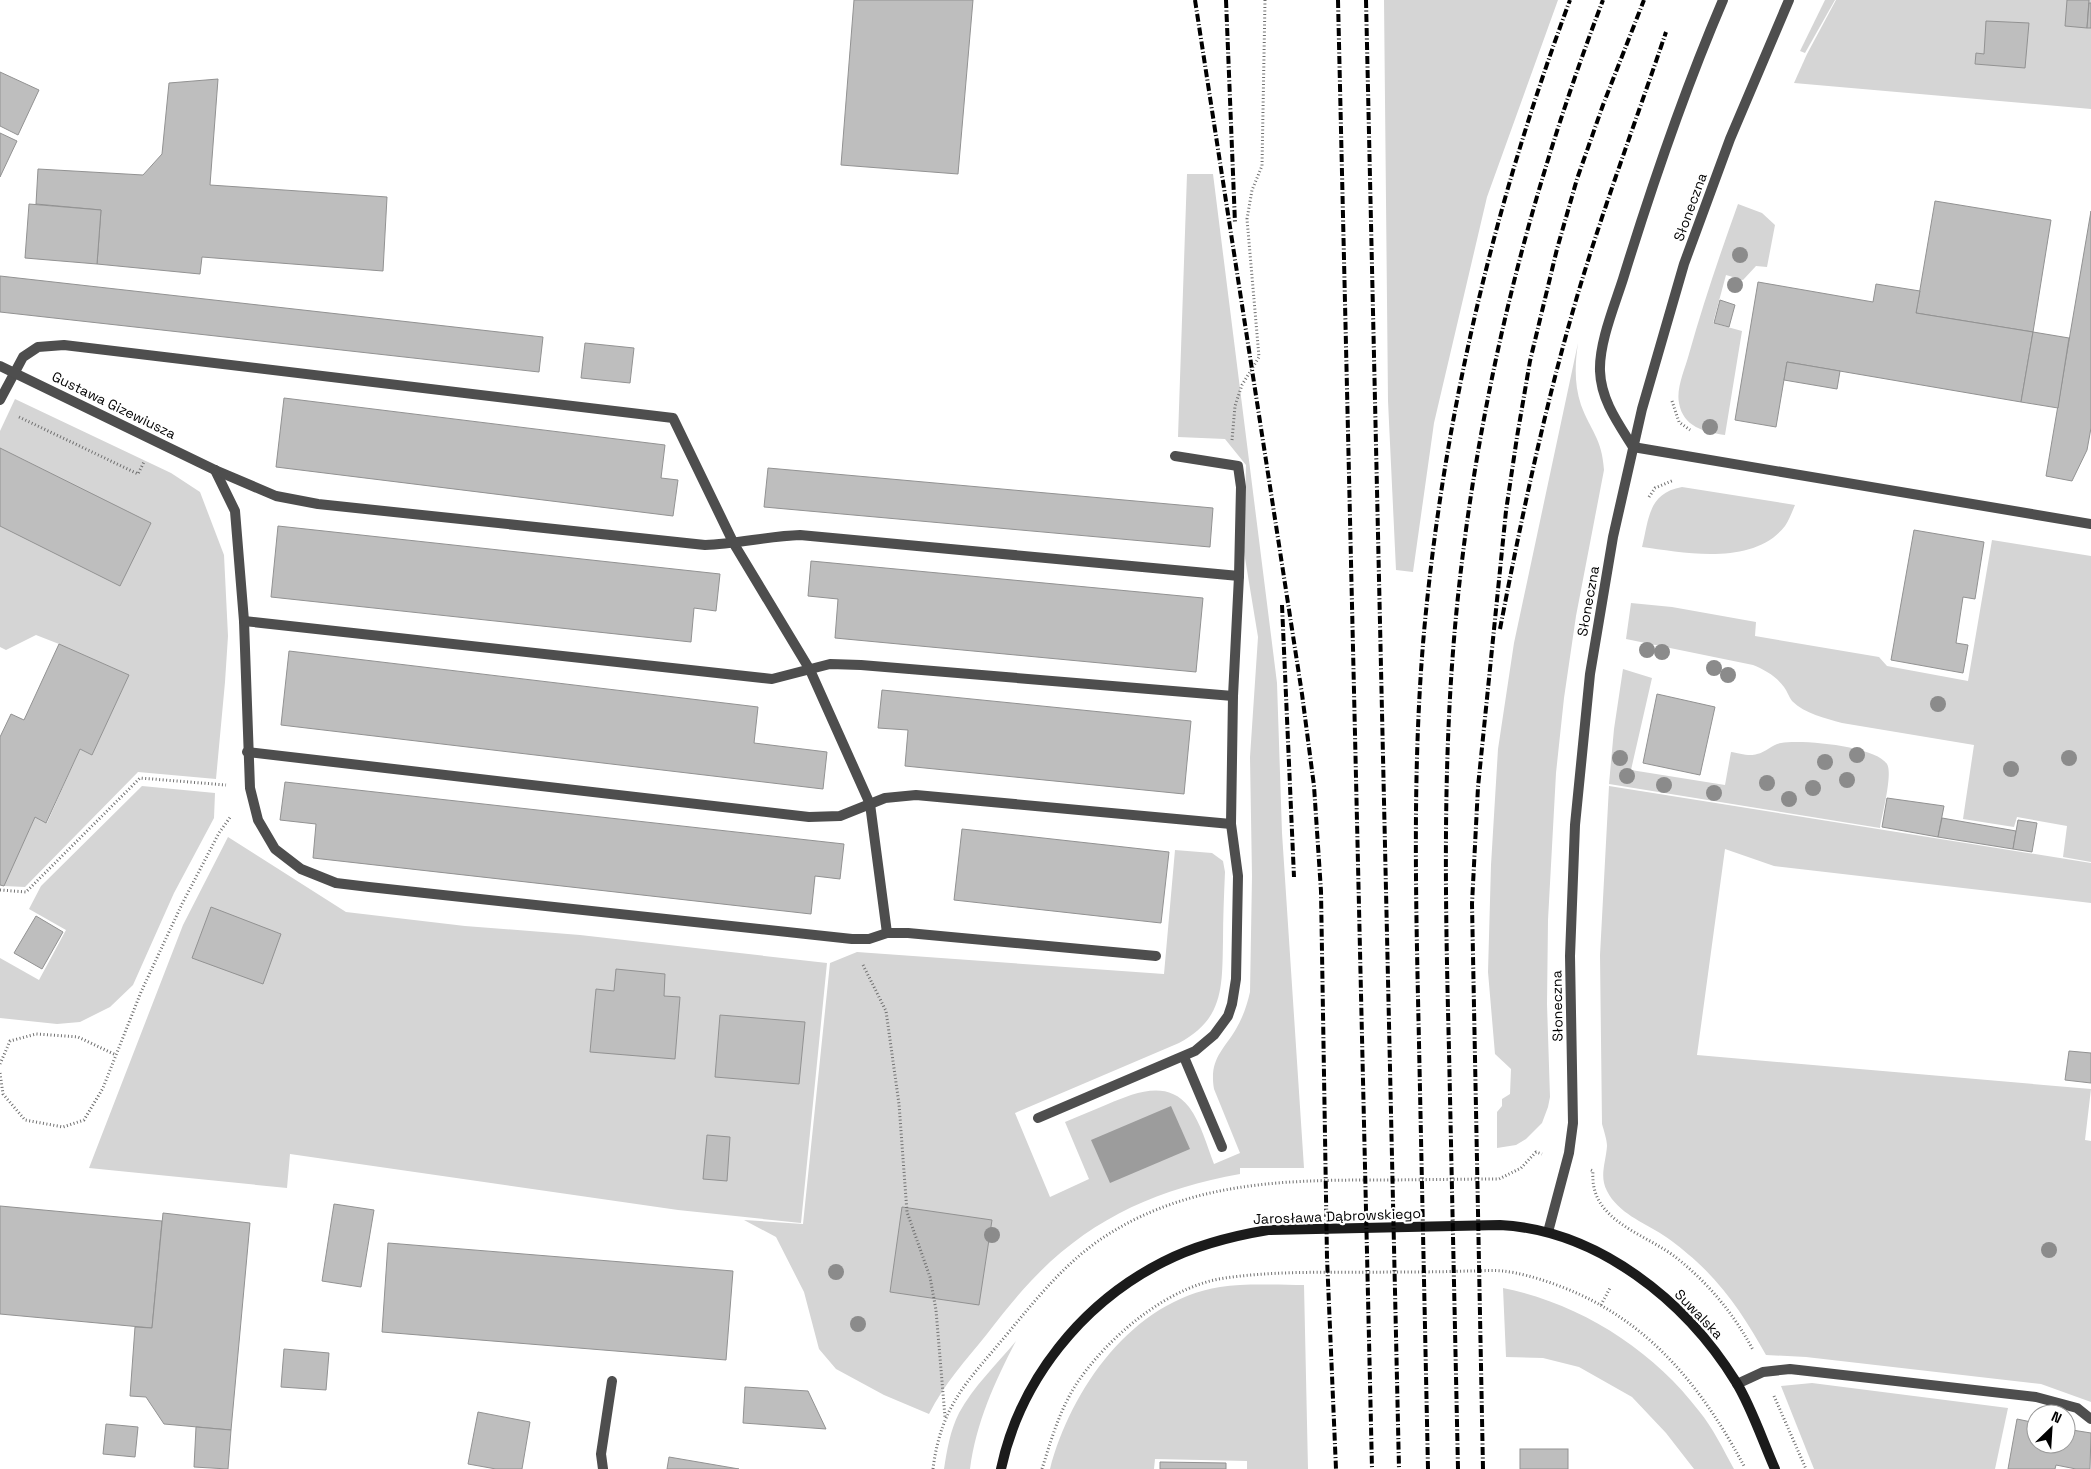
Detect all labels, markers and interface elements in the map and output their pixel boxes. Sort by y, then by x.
street label: Słoneczna [1669,170,1711,244]
street label: Gustawa Gizewiusza [49,367,179,443]
street label: Słoneczna [1573,564,1603,638]
street label: Słoneczna [1547,970,1567,1042]
street label: Jarosława Dąbrowskiego [1253,1204,1421,1228]
street label: Suwalska [1671,1285,1727,1343]
north arrow [2026,1404,2076,1454]
text: N [2048,1407,2065,1427]

